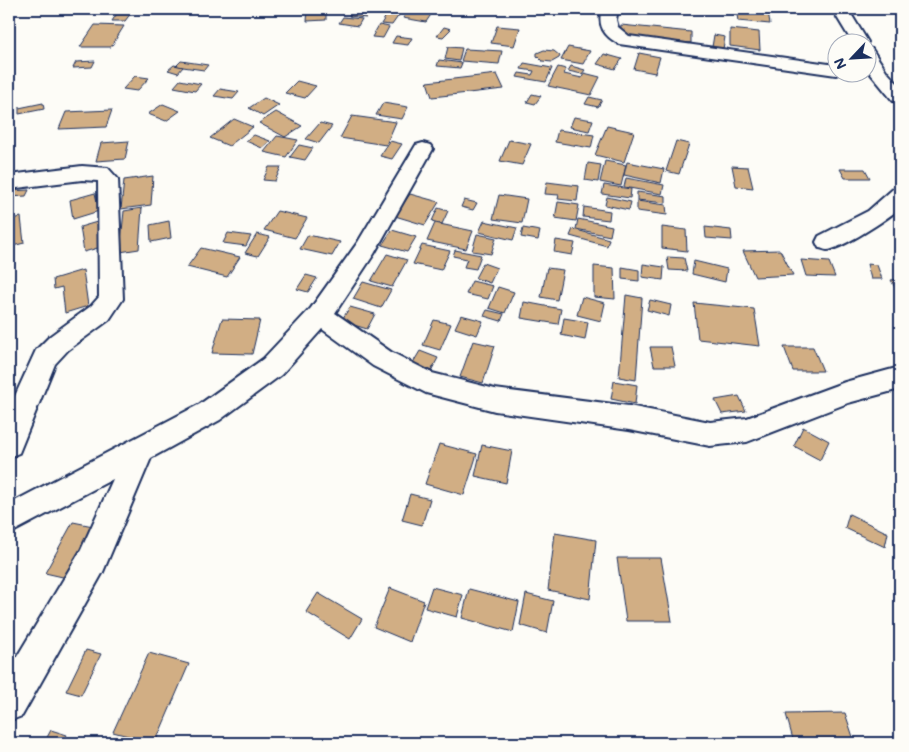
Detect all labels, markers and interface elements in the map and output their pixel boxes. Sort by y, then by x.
north arrow [826,32,876,82]
text: N [829,55,851,73]

